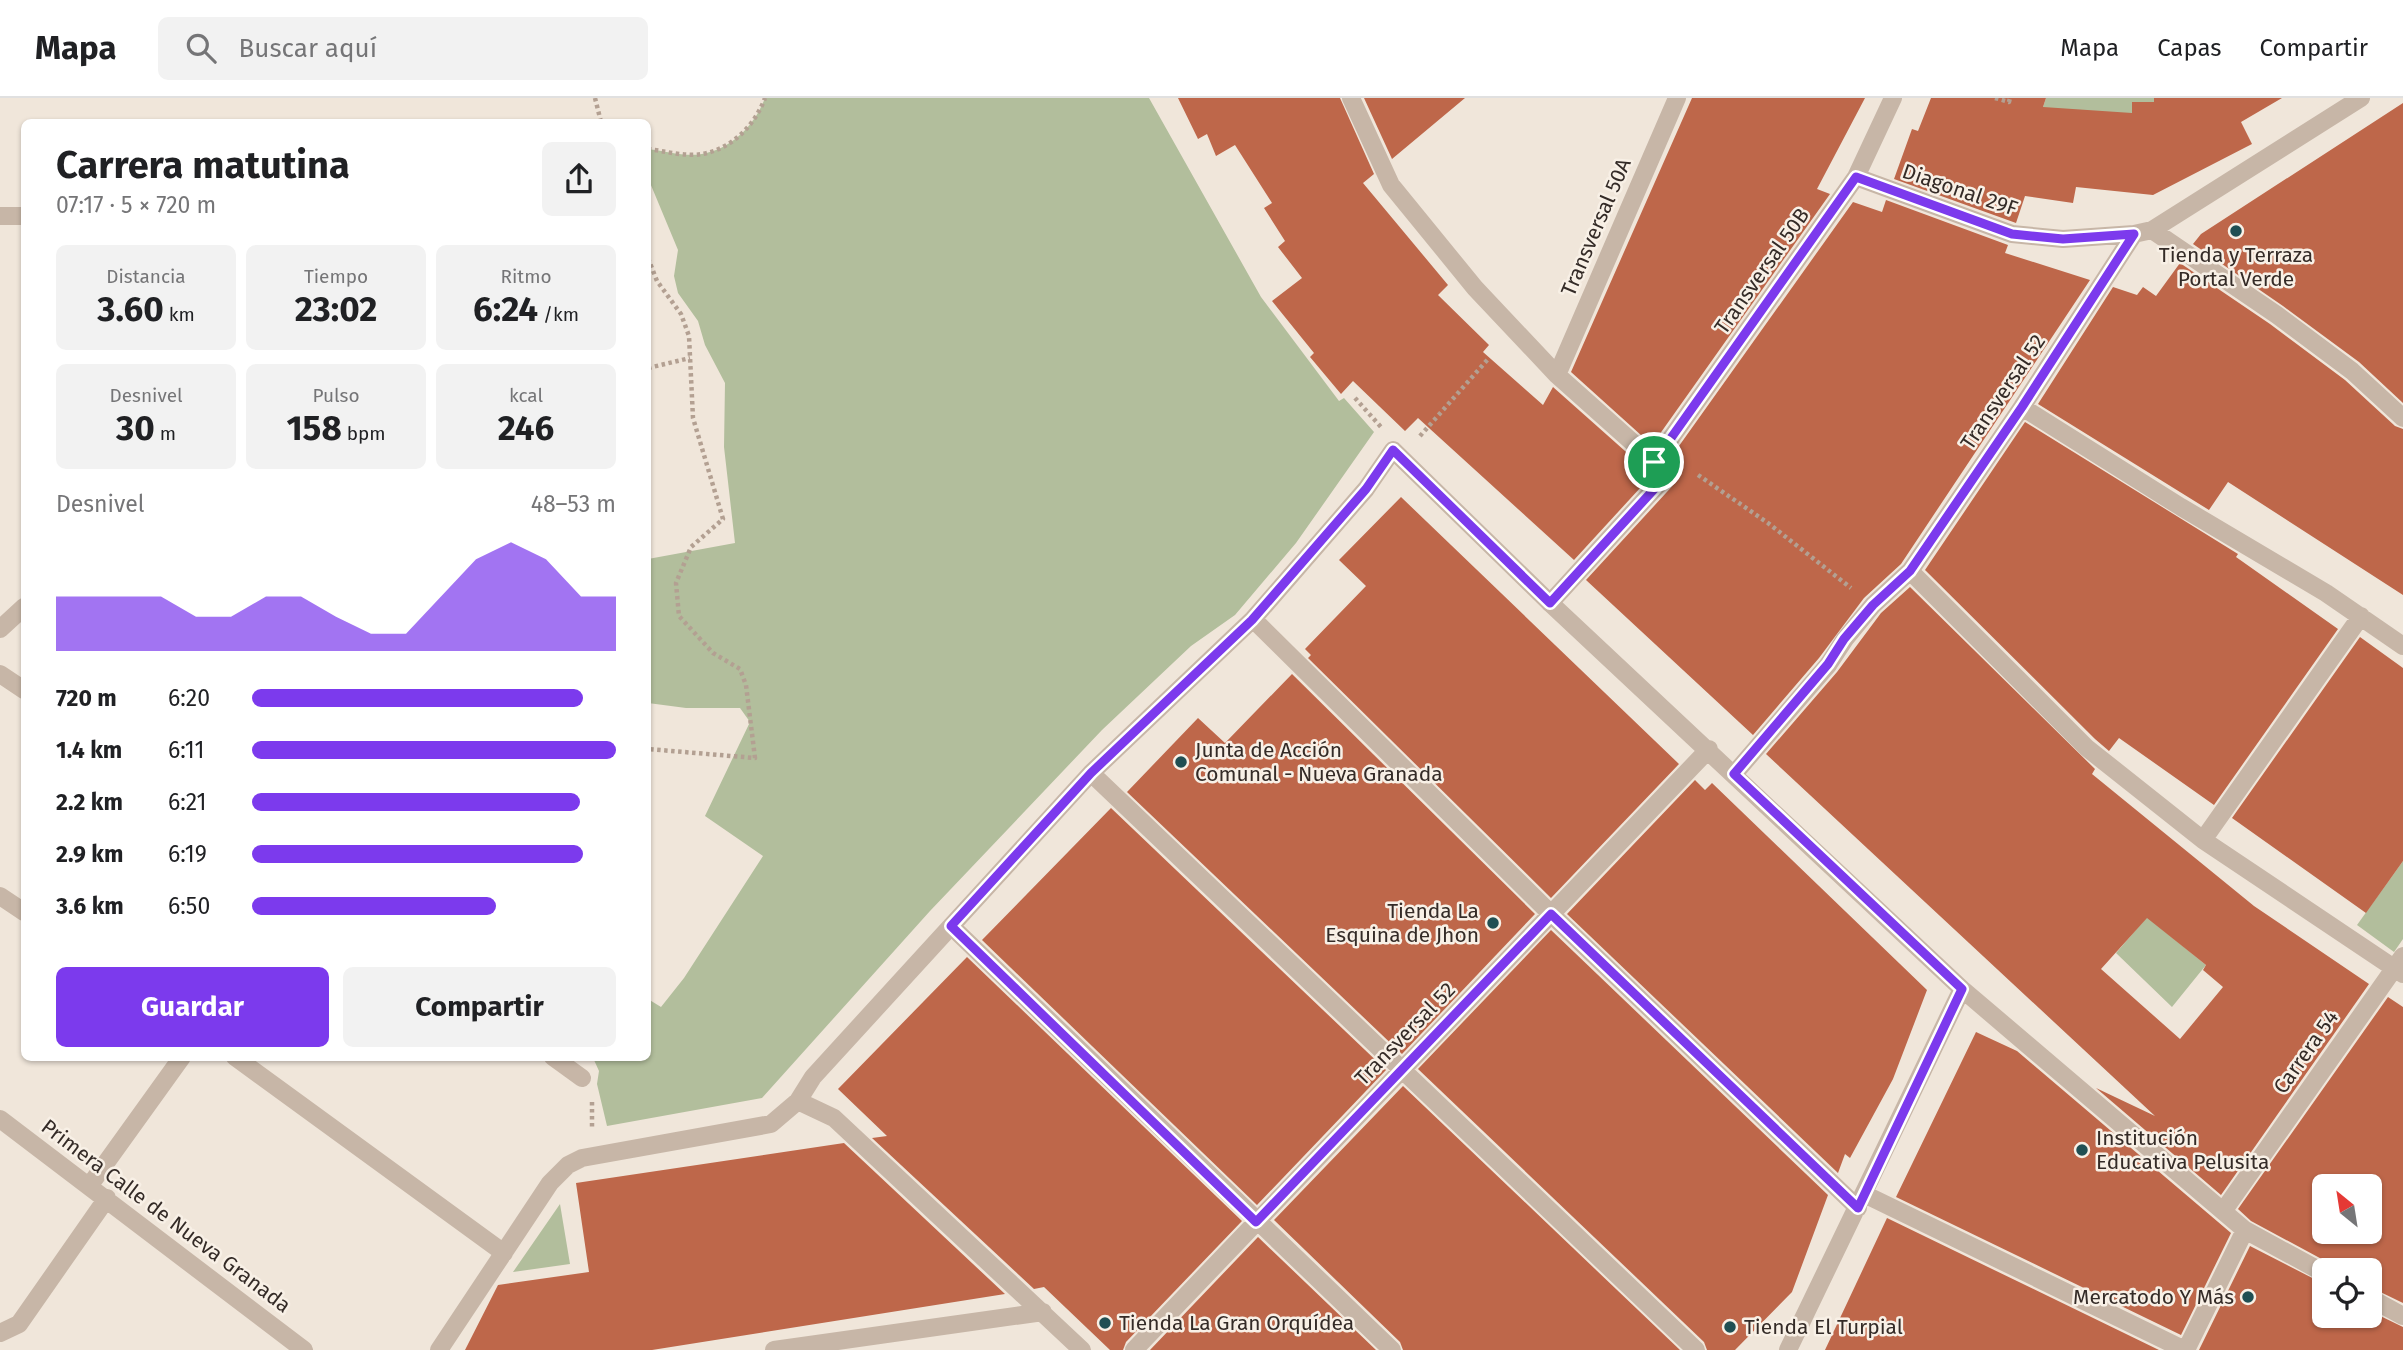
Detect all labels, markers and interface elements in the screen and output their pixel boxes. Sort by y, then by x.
search box [158,17,648,80]
text: Mapa [35,28,116,68]
icon: search [182,29,220,67]
text: Buscar aquí [238,33,377,64]
text: Mapa [2060,34,2119,62]
text: Capas [2157,34,2221,62]
text: Compartir [2259,34,2368,62]
text: Carrera matutina [56,142,350,188]
button: share [542,142,616,216]
street label: Transversal 50A [1555,154,1637,300]
street label: Diagonal 29F [1899,158,2021,222]
text: 07:17 · 5 × 720 m [56,191,216,219]
street label: Transversal 50B [1709,203,1815,339]
marker: Tienda y Terraza Portal Verde [2228,223,2244,239]
place label: Tienda y Terraza Portal Verde [2159,242,2313,292]
text: Distancia [106,265,186,288]
text: Tiempo [304,265,368,288]
text: Ritmo [500,265,552,288]
text: 3.60 [97,288,164,330]
text: 23:02 [295,288,377,330]
text: 6:24 [473,288,538,330]
text: km [164,303,195,326]
text: /km [538,303,579,326]
street label: Transversal 52 [1955,329,2051,455]
text: Desnivel [109,384,183,407]
text: Pulso [312,384,360,407]
text: kcal [509,384,543,407]
text: 30 [116,407,155,449]
text: 158 [286,407,342,449]
text: 246 [498,407,554,449]
text: m [155,422,176,445]
text: bpm [342,422,386,445]
pin [1624,432,1684,492]
icon: arrive [1635,443,1673,481]
text: Desnivel [56,490,145,518]
text: 48–53 m [531,490,616,518]
text: 720 m [56,684,117,712]
text: 6:20 [168,684,210,712]
text: 1.4 km [56,736,122,764]
text: 6:11 [168,736,204,764]
place label: Junta de Acción Comunal - Nueva Granada [1195,737,1443,787]
marker: Junta de Acción Comunal - Nueva Granada [1173,754,1189,770]
text: 2.2 km [56,788,123,816]
text: 6:21 [168,788,207,816]
text: 2.9 km [56,840,123,868]
text: 6:19 [168,840,207,868]
text: 3.6 km [56,892,124,920]
text: 6:50 [168,892,210,920]
place label: Tienda La Esquina de Jhon [1325,898,1479,948]
marker: Tienda La Esquina de Jhon [1485,915,1501,931]
button: Guardar [56,967,329,1047]
button: Compartir [343,967,616,1047]
street label: Transversal 52 [1349,977,1461,1091]
street label: Carrera 54 [2268,1005,2344,1099]
street label: Primera Calle de Nueva Granada [36,1114,296,1318]
place label: Institución Educativa Pelusita [2096,1125,2269,1175]
marker: Institución Educativa Pelusita [2074,1142,2090,1158]
north arrow [2312,1174,2382,1244]
map controls [2312,1174,2382,1328]
button: locate [2312,1258,2382,1328]
place label: Mercatodo Y Más [2073,1284,2234,1310]
marker: Mercatodo Y Más [2240,1289,2256,1305]
place label: Tienda La Gran Orquídea [1119,1310,1354,1336]
place label: Tienda El Turpial [1744,1314,1903,1340]
marker: Tienda La Gran Orquídea [1097,1315,1113,1331]
marker: Tienda El Turpial [1722,1319,1738,1335]

